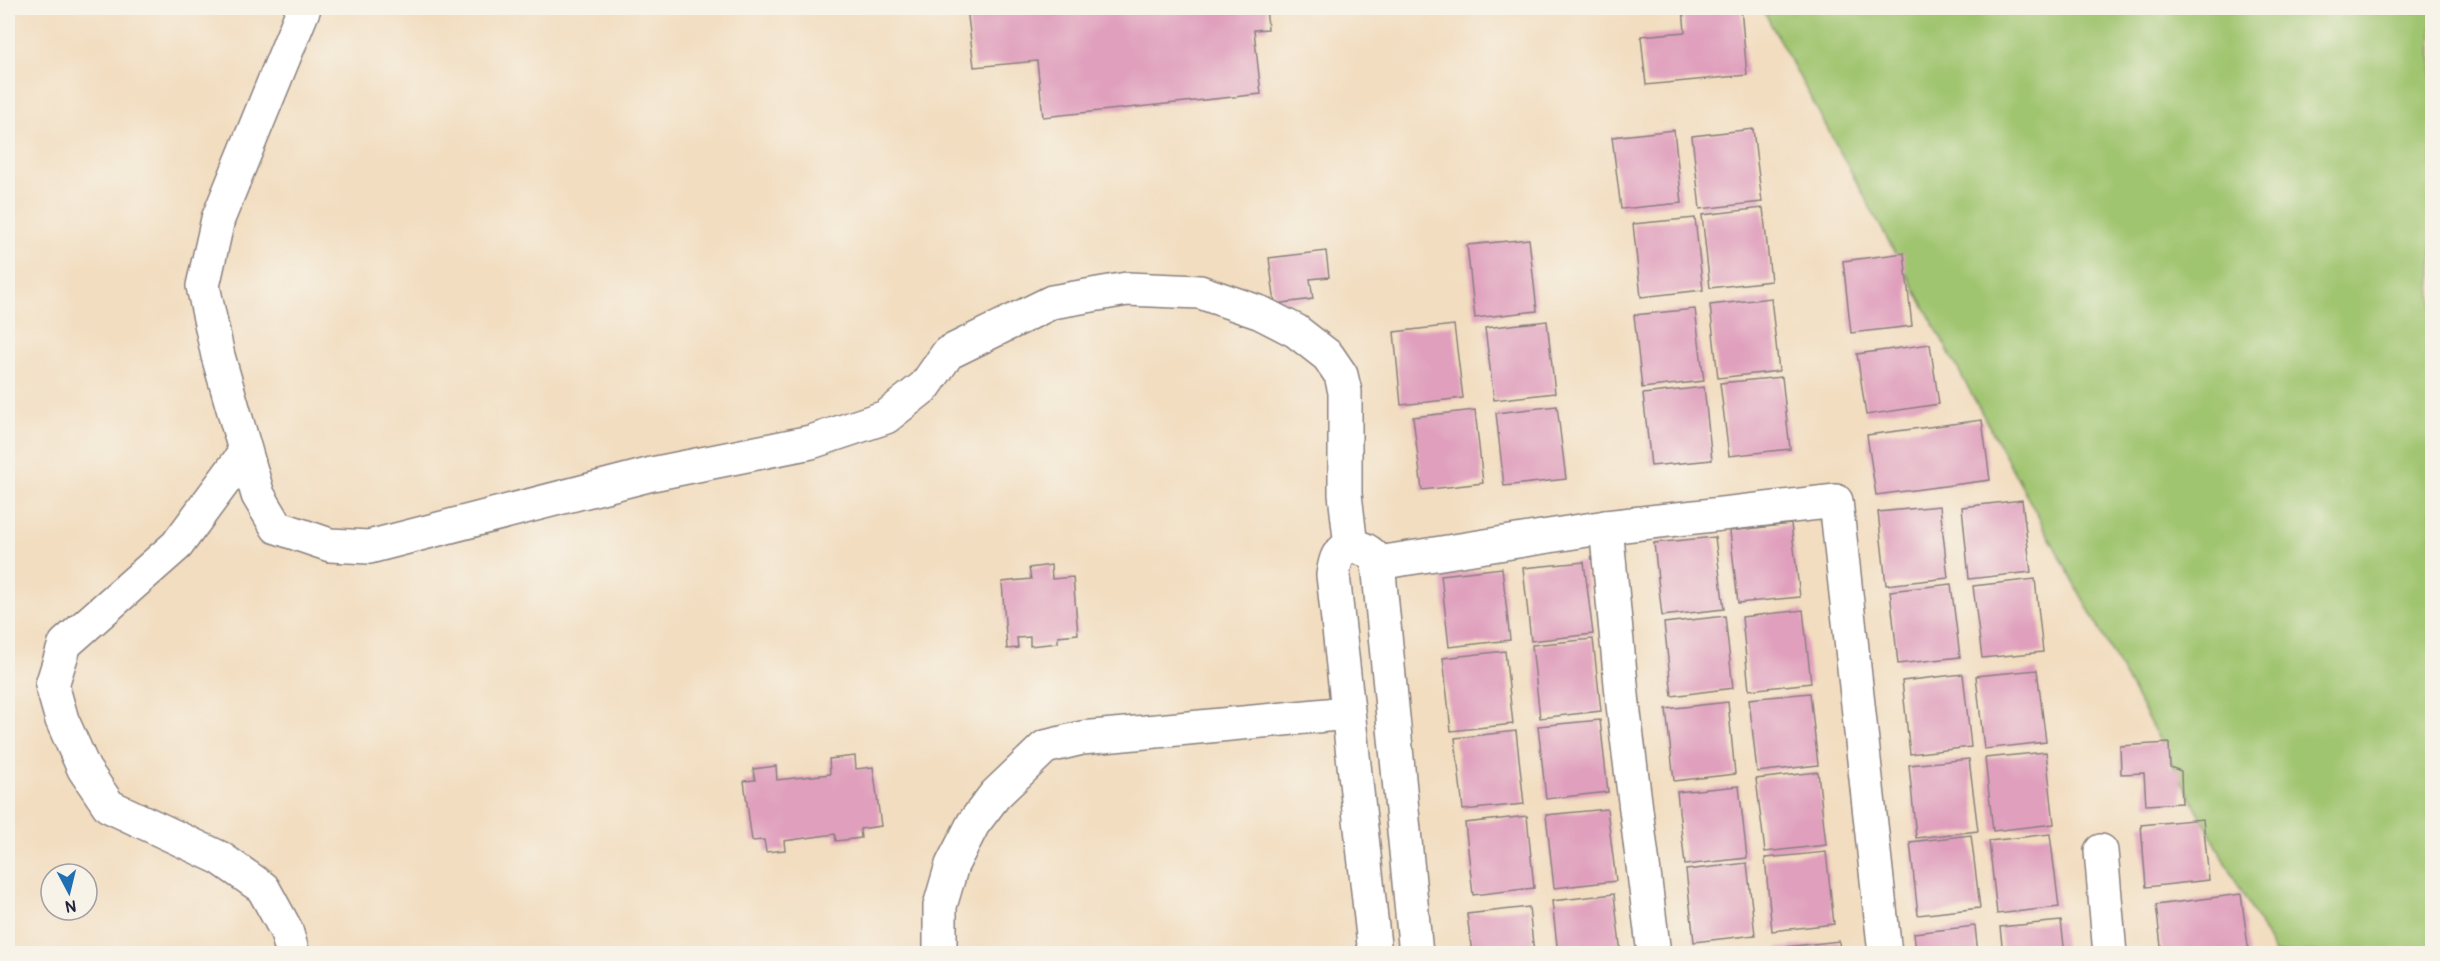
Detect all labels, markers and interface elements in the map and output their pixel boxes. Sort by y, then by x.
north arrow [39,862,99,922]
text: N [64,895,77,917]

